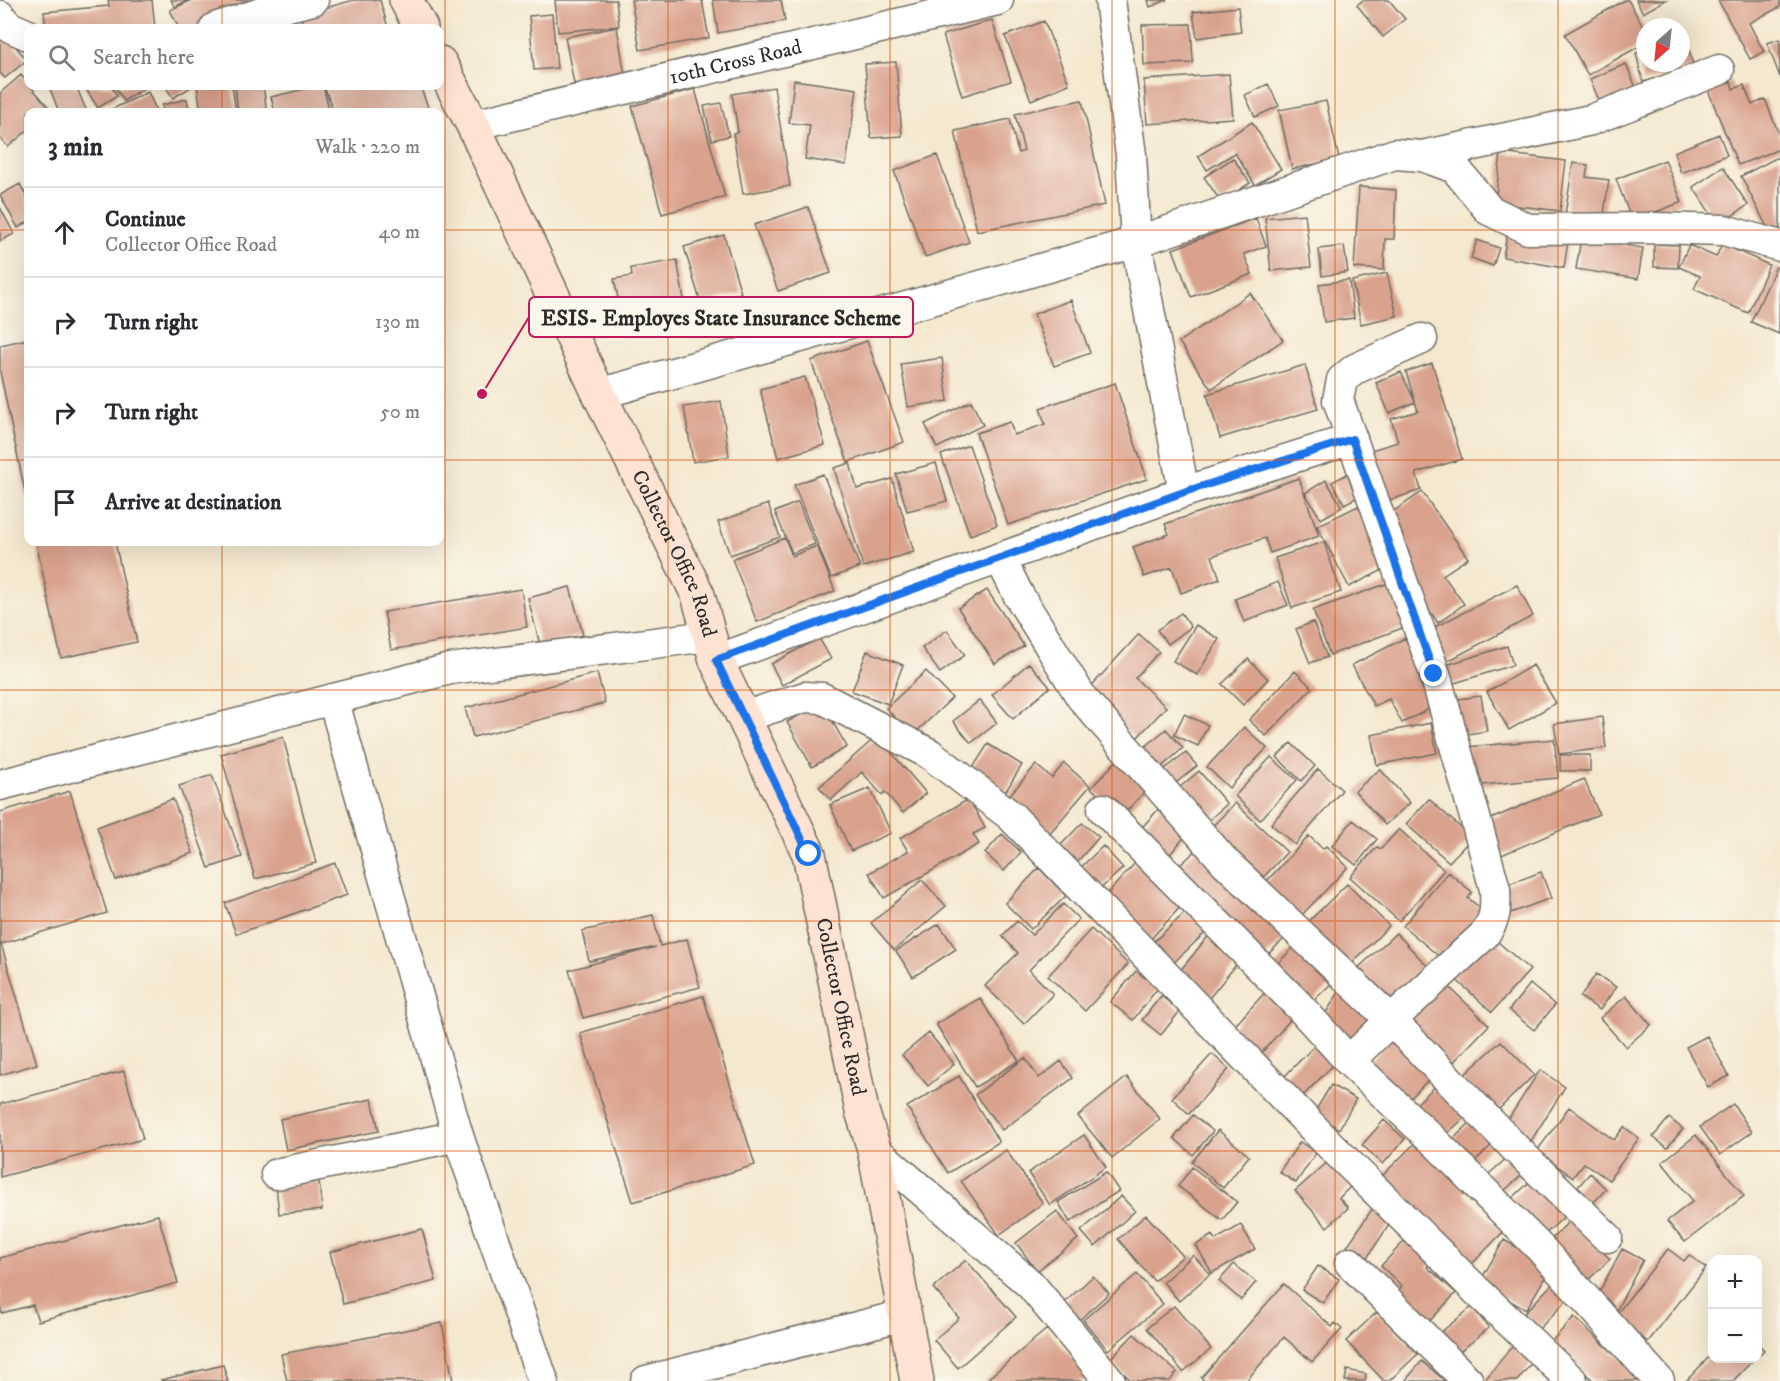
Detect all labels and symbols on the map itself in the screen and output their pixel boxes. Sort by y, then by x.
north arrow [1636,18,1690,72]
street label: 10th Cross Road [667,34,805,91]
callout: ESIS- Employes State Insurance Scheme [529,297,913,337]
text: ESIS- Employes State Insurance Scheme [541,305,901,332]
street label: Collector Office Road [626,466,722,640]
route end [1420,660,1446,686]
route start [795,840,821,866]
street label: Collector Office Road [810,916,872,1098]

